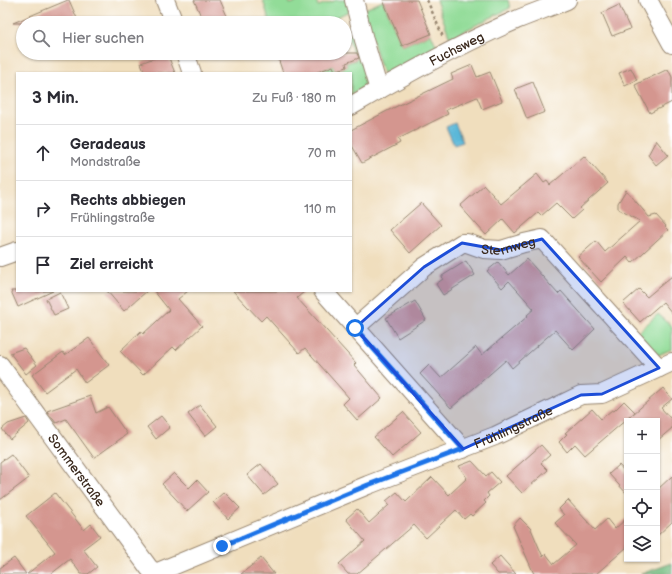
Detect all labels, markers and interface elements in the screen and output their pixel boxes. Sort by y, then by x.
search box [16,16,352,60]
icon: search [30,27,52,49]
text: Hier suchen [62,29,144,48]
street label: Fuchsweg [427,29,487,70]
text: 3 Min. [32,88,79,108]
text: Zu Fuß · 180 m [252,90,336,106]
text: Geradeaus [70,135,146,154]
icon: ahead [32,142,54,164]
text: 70 m [308,145,336,161]
text: Mondstraße [70,154,141,170]
text: Rechts abbiegen [70,191,186,210]
icon: right [32,198,54,220]
text: 110 m [304,201,336,217]
text: Frühlingstraße [70,210,155,226]
street label: Sternweg [481,234,537,259]
icon: arrive [32,254,54,276]
text: Ziel erreicht [70,255,153,274]
route start [346,319,364,337]
street label: Frühlingstraße [472,403,556,452]
map controls [624,418,660,562]
button: + [624,418,660,454]
street label: Sommerstraße [44,431,108,510]
button: − [624,454,660,490]
button: locate [624,490,660,526]
button: layers [624,526,660,562]
route end [213,537,231,555]

